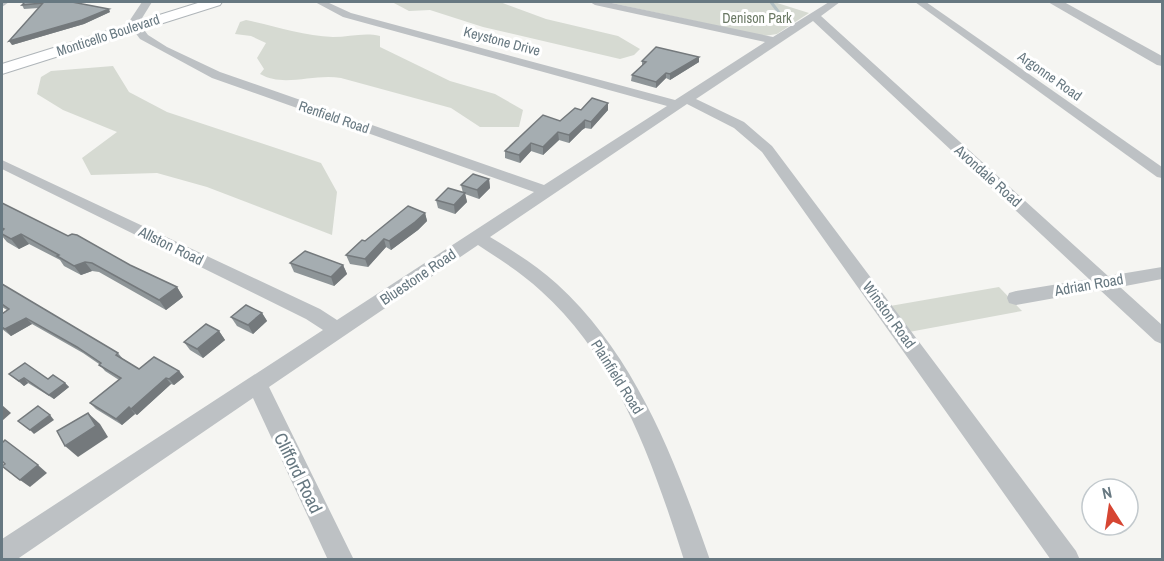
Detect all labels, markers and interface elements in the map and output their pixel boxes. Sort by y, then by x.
park label: Denison Park [722,9,792,27]
street label: Monticello Boulevard [54,10,162,60]
street label: Keystone Drive [462,22,542,60]
street label: Argonne Road [1014,47,1085,105]
street label: Renfield Road [296,97,372,137]
street label: Avondale Road [949,139,1027,212]
street label: Allston Road [134,220,207,270]
street label: Bluestone Road [376,243,460,310]
street label: Adrian Road [1052,268,1125,301]
street label: Winston Road [858,277,921,352]
street label: Plainfield Road [586,336,649,418]
street label: Clifford Road [268,428,329,517]
north arrow [1080,477,1140,537]
text: N [1100,481,1114,504]

